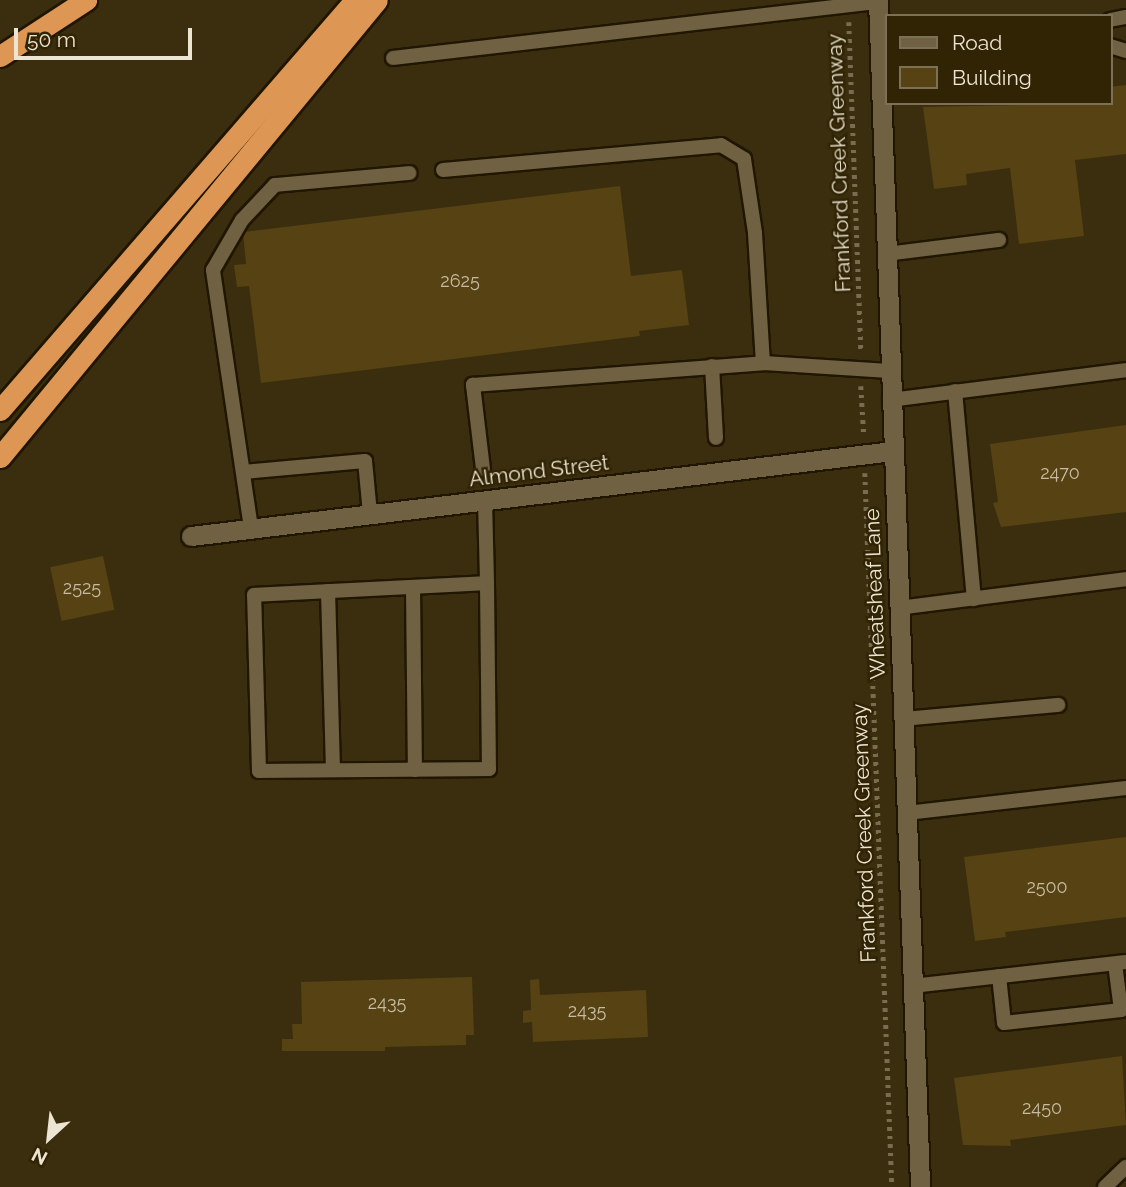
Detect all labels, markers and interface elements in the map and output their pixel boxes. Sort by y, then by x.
scale bar [18,14,196,58]
legend [884,14,1112,105]
text: 50 m [27,27,76,52]
text: Road [952,30,1002,55]
street label: Frankford Creek Greenway [822,33,856,293]
text: Building [952,65,1032,90]
house number: 2625 [440,270,480,292]
street label: Almond Street [468,450,610,492]
house number: 2470 [1040,462,1080,484]
street label: Wheatsheaf Lane [859,508,891,680]
house number: 2525 [63,577,101,599]
street label: Frankford Creek Greenway [847,703,881,963]
house number: 2500 [1026,876,1068,898]
house number: 2435 [368,992,406,1014]
house number: 2435 [568,1000,606,1022]
house number: 2450 [1022,1097,1062,1119]
north arrow [14,1103,84,1173]
text: N [28,1144,51,1170]

